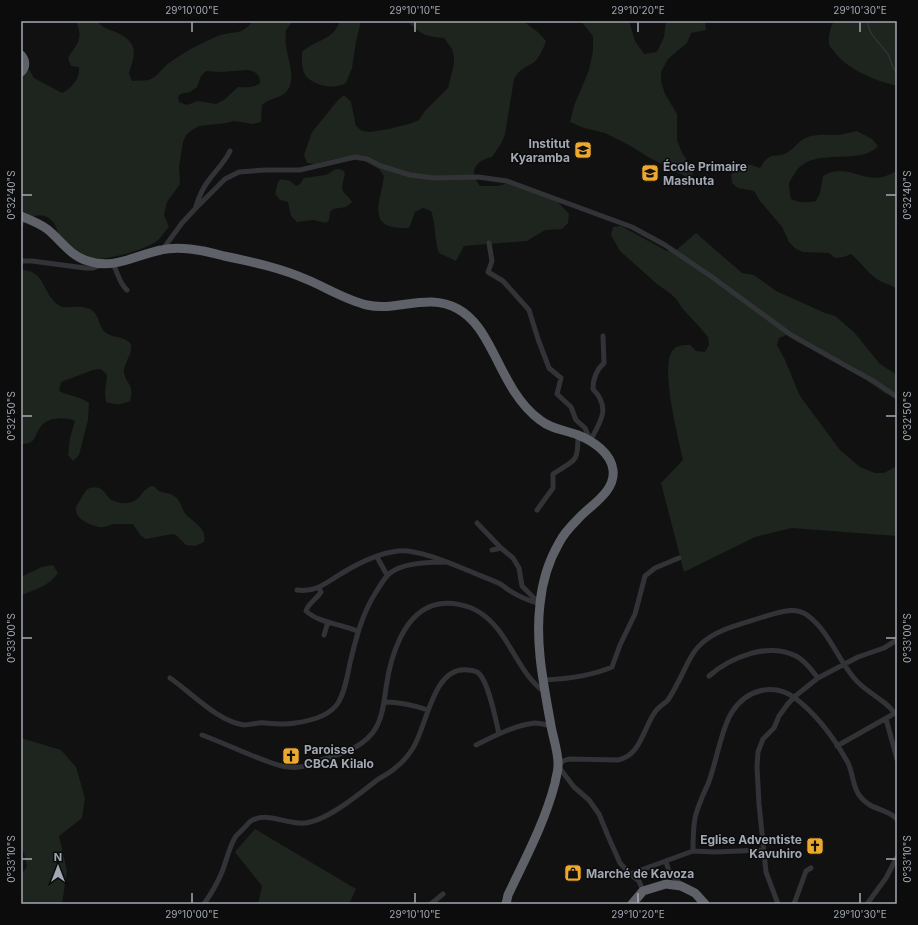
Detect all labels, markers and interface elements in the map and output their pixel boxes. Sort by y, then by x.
text: 29°10'00"E [165,4,219,16]
text: 29°10'10"E [389,4,441,16]
text: 29°10'20"E [611,4,665,16]
text: 29°10'30"E [833,4,887,16]
place label: Institut Kyaramba [510,136,571,165]
school or university icon: Institut Kyaramba [573,140,593,160]
place label: École Primaire Mashuta [663,159,747,188]
school or university icon: École Primaire Mashuta [640,163,660,183]
text: 0°32'40"S [5,170,17,220]
text: 0°32'40"S [901,170,913,220]
text: 0°32'50"S [5,391,17,441]
text: 0°32'50"S [901,391,913,441]
text: 0°33'00"S [5,613,17,663]
text: 0°33'00"S [901,613,913,663]
place label: Paroisse CBCA Kilalo [304,742,374,771]
church icon: Paroisse CBCA Kilalo [281,746,301,766]
place label: Eglise Adventiste Kavuhiro [700,832,802,861]
text: 0°33'10"S [5,835,17,883]
text: 0°33'10"S [901,835,913,883]
church icon: Eglise Adventiste Kavuhiro [805,836,825,856]
north arrow [38,847,78,887]
text: N [54,850,62,864]
shop icon: Marché de Kavoza [563,863,583,883]
place label: Marché de Kavoza [586,866,694,881]
text: 29°10'00"E [165,908,219,920]
text: 29°10'10"E [389,908,441,920]
text: 29°10'20"E [611,908,665,920]
text: 29°10'30"E [833,908,887,920]

